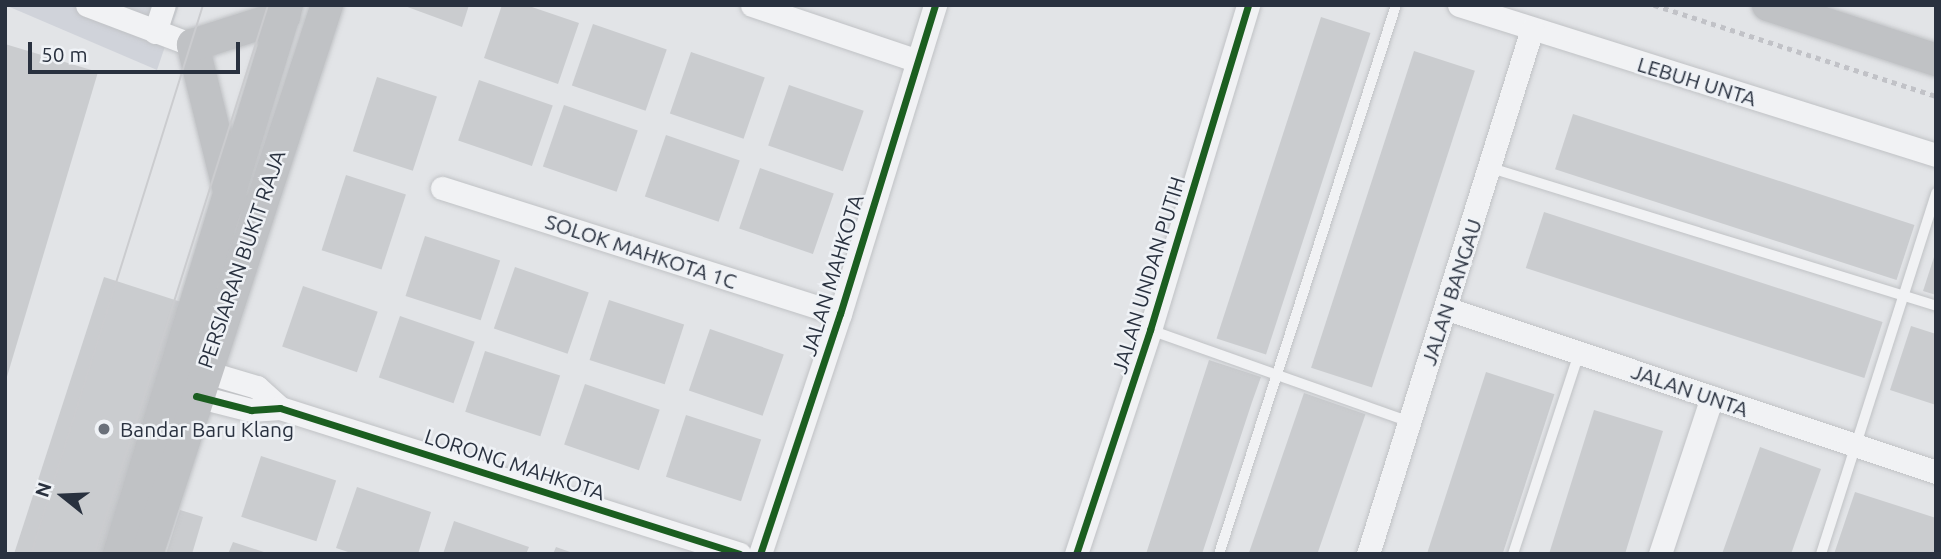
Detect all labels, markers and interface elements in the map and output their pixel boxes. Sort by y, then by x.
scale bar [32,28,243,72]
text: 50 m [41,42,88,66]
street label: LEBUH UNTA [1634,51,1760,111]
street label: PERSIARAN BUKIT RAJA [192,147,290,371]
street label: JALAN UNDAN PUTIH [1106,173,1190,377]
street label: JALAN MAHKOTA [795,191,869,359]
street label: SOLOK MAHKOTA 1C [542,208,740,294]
street label: JALAN BANGAU [1415,216,1487,368]
street label: JALAN UNTA [1628,358,1752,422]
place label: Bandar Baru Klang [120,416,294,442]
marker: Bandar Baru Klang [94,419,114,439]
street label: LORONG MAHKOTA [422,423,608,505]
north arrow [28,461,98,531]
text: N [30,479,56,500]

